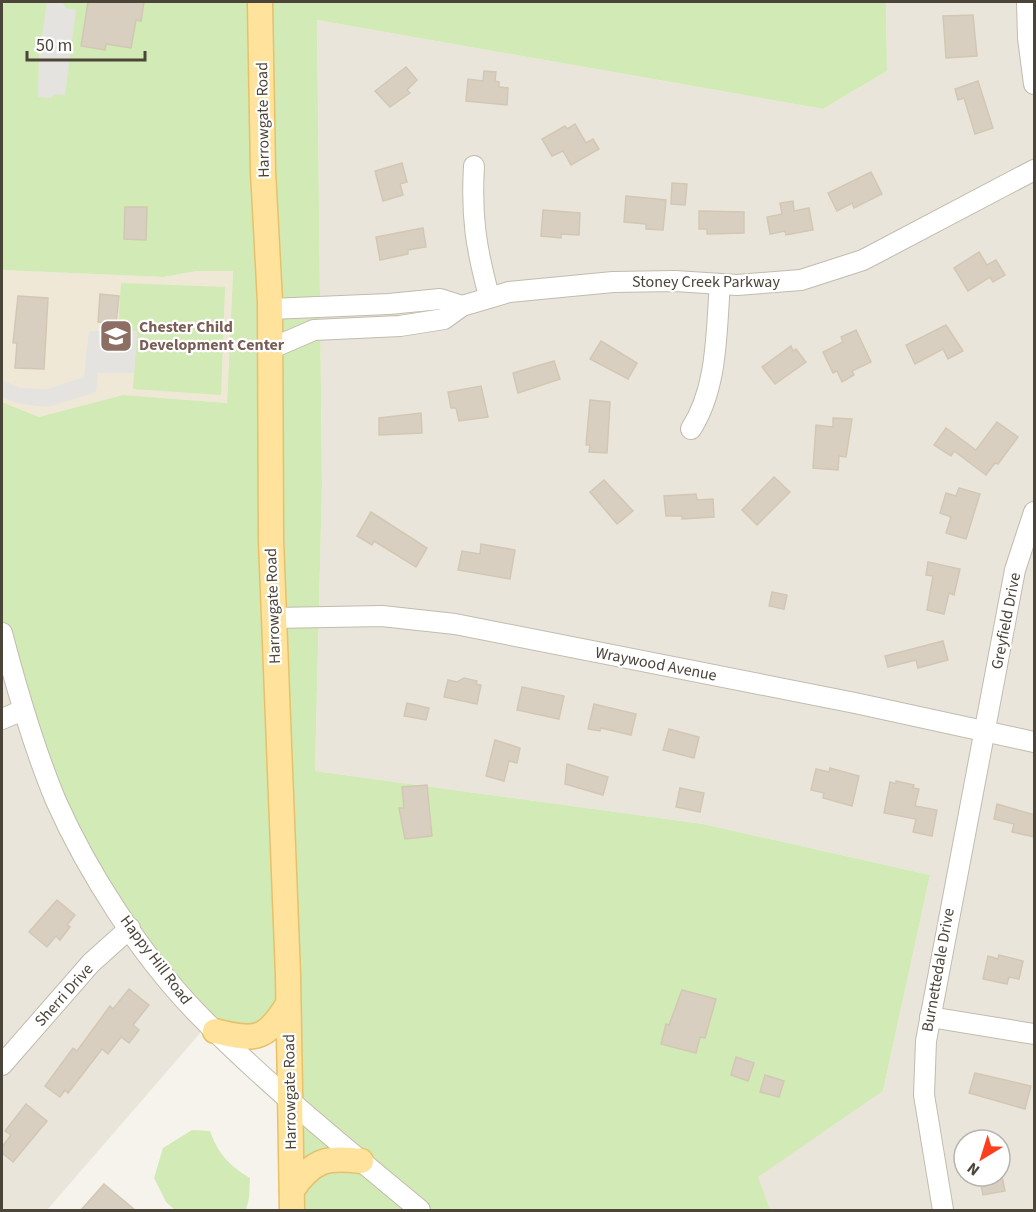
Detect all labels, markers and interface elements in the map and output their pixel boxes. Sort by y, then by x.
scale bar [27,24,146,62]
text: 50 m [36,33,72,58]
street label: Harrowgate Road [251,62,275,178]
street label: Stoney Creek Parkway [632,271,780,293]
place label: Chester Child Development Center [139,316,285,356]
school or university icon: Chester Child Development Center [98,318,134,354]
street label: Harrowgate Road [260,548,286,664]
street label: Greyfield Drive [986,571,1026,671]
street label: Wraywood Avenue [593,641,719,687]
street label: Burnettedale Drive [916,906,960,1034]
street label: Happy Hill Road [115,911,197,1009]
street label: Sherri Drive [30,959,98,1031]
street label: Harrowgate Road [278,1034,302,1150]
north arrow [952,1128,1012,1188]
text: N [962,1157,984,1181]

